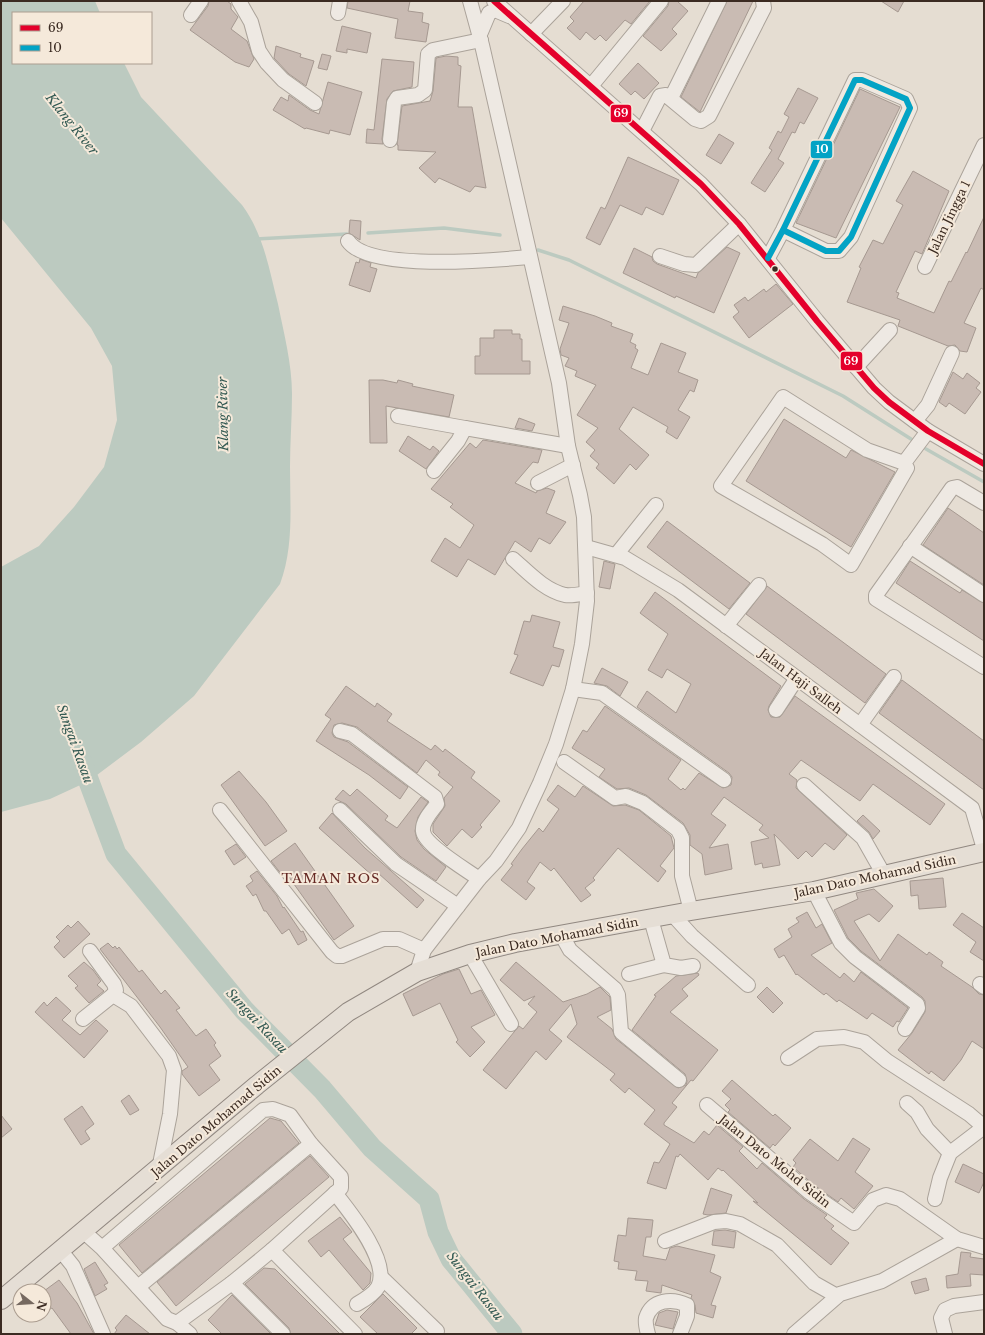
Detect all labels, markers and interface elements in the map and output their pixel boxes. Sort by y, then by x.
legend [12,12,152,64]
text: 69 [48,20,63,35]
text: 10 [48,40,62,55]
water label: Klang River [41,89,103,159]
line badge: 69 [610,104,632,123]
text: 69 [614,106,628,120]
line badge: 10 [810,140,833,159]
text: 10 [815,142,829,156]
street label: Jalan Jingga 1 [924,178,973,258]
unlabelled marker [770,264,780,274]
line badge: 69 [840,351,863,371]
text: 69 [844,354,858,368]
water label: Klang River [214,376,232,452]
street label: Jalan Haji Salleh [755,644,845,717]
water label: Sungai Rasau [53,702,97,786]
street label: Jalan Dato Mohamad Sidin [791,851,957,901]
district label: TAMAN ROS [282,870,380,887]
street label: Jalan Dato Mohamad Sidin [473,914,639,960]
water label: Sungai Rasau [222,985,292,1057]
street label: Jalan Dato Mohamad Sidin [146,1062,284,1181]
street label: Jalan Dato Mohd Sidin [715,1110,834,1211]
water label: Sungai Rasau [443,1248,507,1324]
north arrow [12,1283,52,1323]
text: N [33,1299,50,1314]

